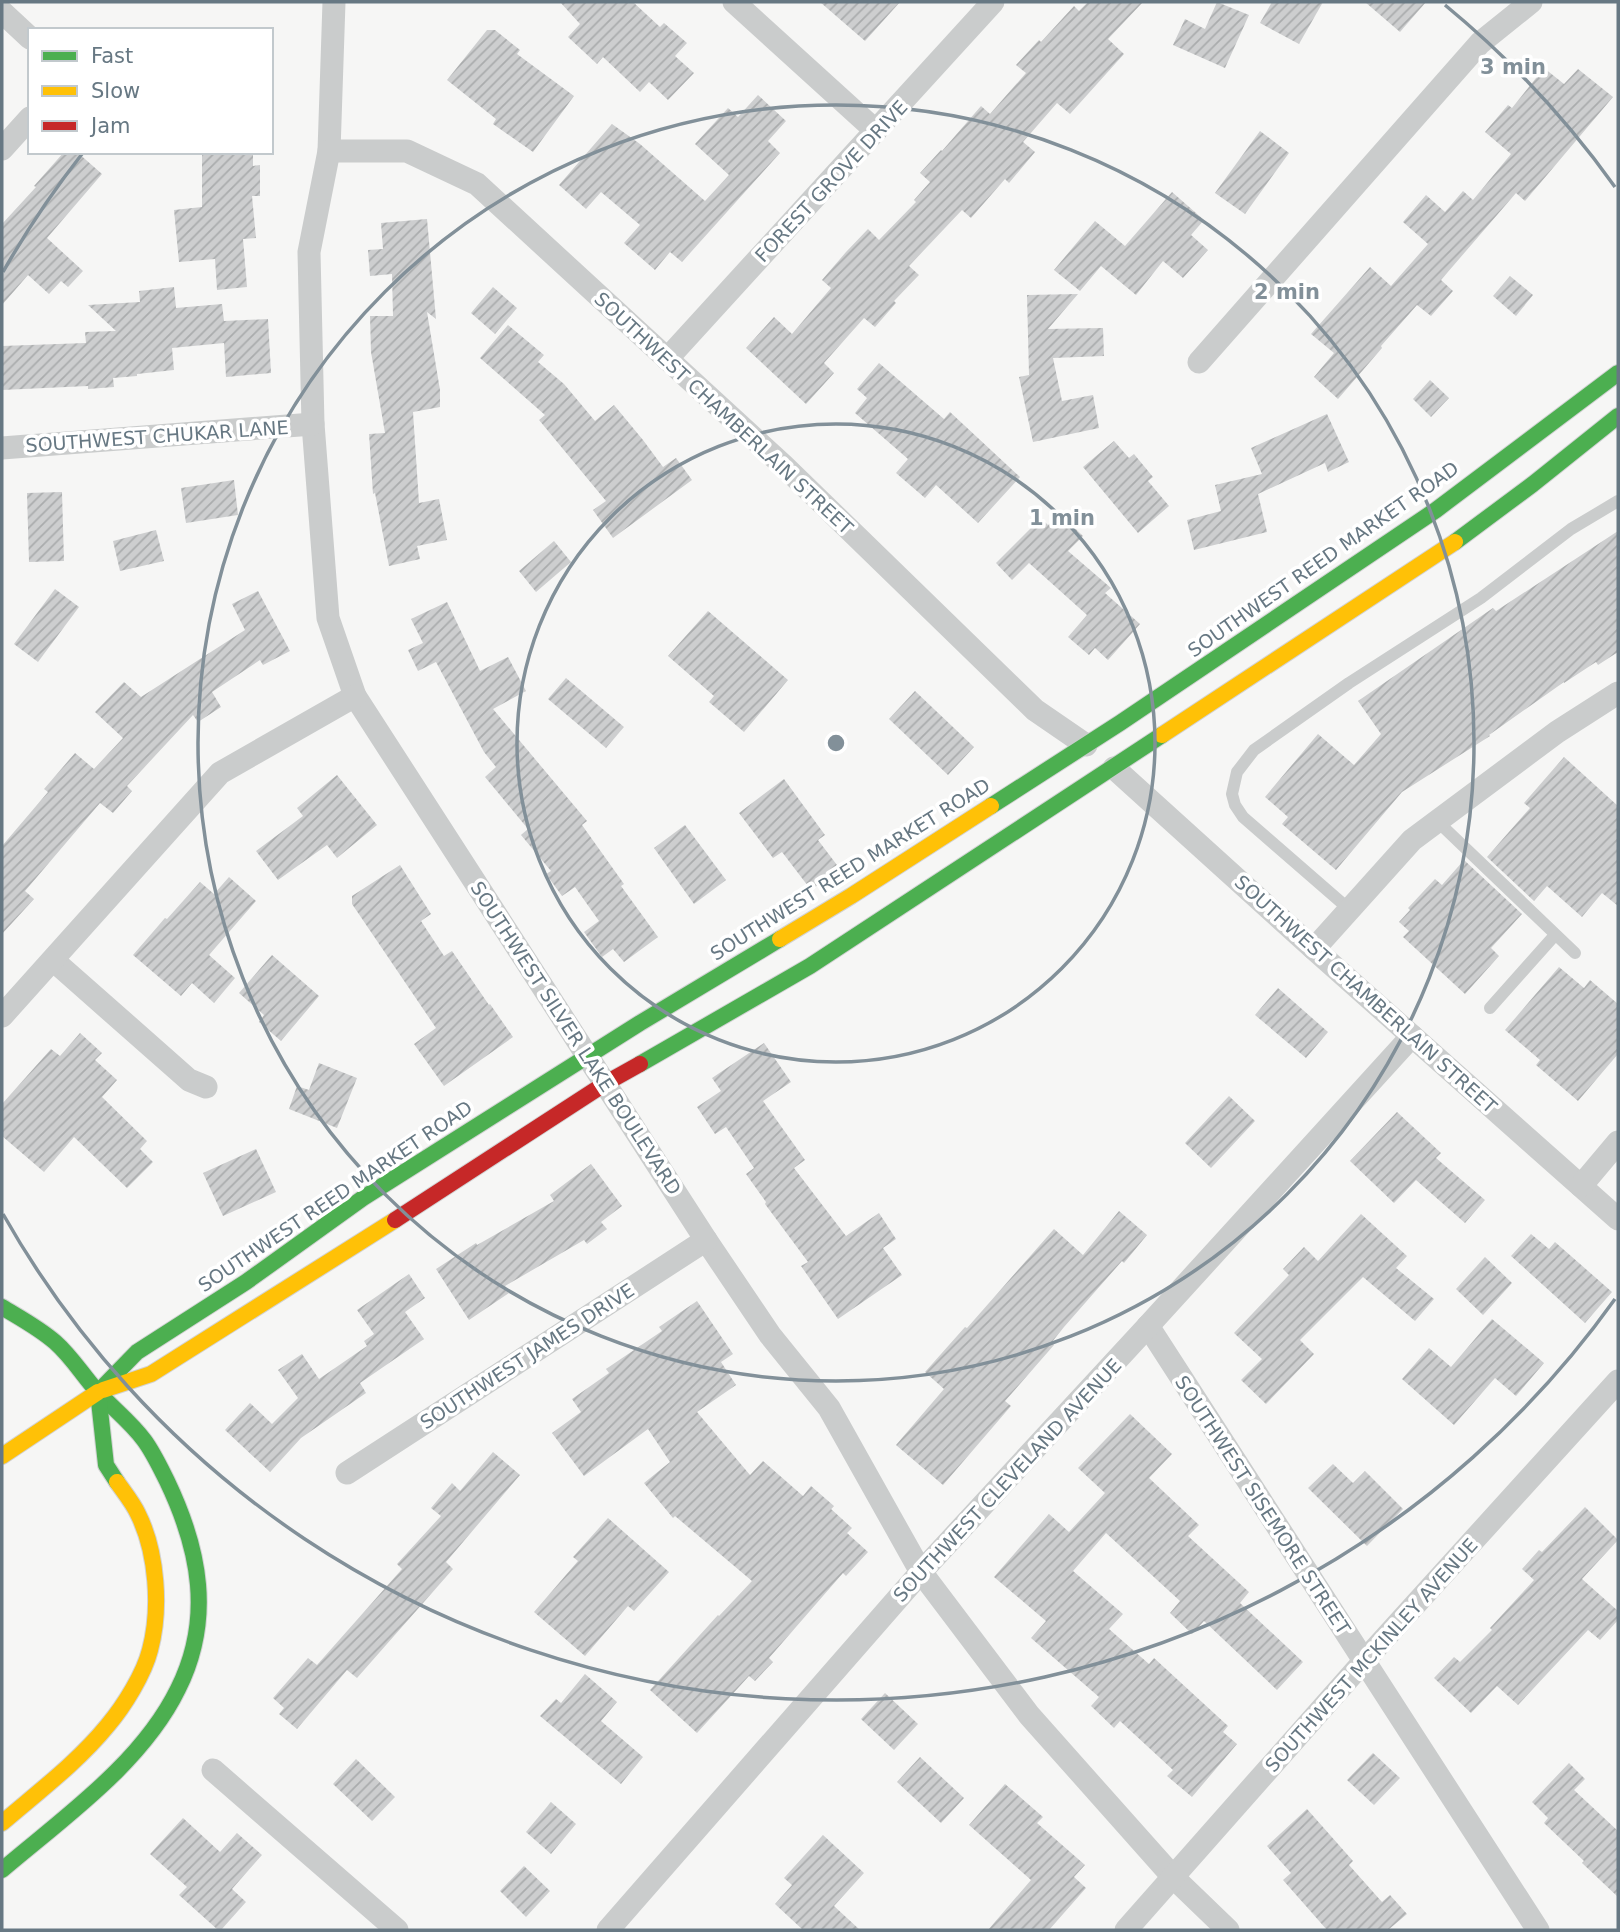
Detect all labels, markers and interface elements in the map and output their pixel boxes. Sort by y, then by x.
legend [28,28,273,154]
text: Fast [91,44,133,68]
text: 3 min [1480,55,1546,79]
text: Slow [91,79,140,103]
street label: FOREST GROVE DRIVE [750,96,912,266]
text: Jam [89,114,131,138]
text: 2 min [1254,280,1320,304]
street label: SOUTHWEST CHAMBERLAIN STREET [590,287,858,539]
street label: SOUTHWEST CHUKAR LANE [25,416,289,456]
street label: SOUTHWEST REED MARKET ROAD [1183,457,1463,661]
text: 1 min [1029,506,1095,530]
centre of rings [824,731,848,755]
street label: SOUTHWEST REED MARKET ROAD [706,773,994,965]
street label: SOUTHWEST CHAMBERLAIN STREET [1230,870,1502,1118]
street label: SOUTHWEST SILVER LAKE BOULEVARD [466,877,686,1199]
street label: SOUTHWEST REED MARKET ROAD [194,1096,476,1296]
street label: SOUTHWEST JAMES DRIVE [416,1279,638,1433]
street label: SOUTHWEST CLEVELAND AVENUE [888,1354,1126,1606]
street label: SOUTHWEST SISEMORE STREET [1171,1371,1355,1639]
street label: SOUTHWEST MCKINLEY AVENUE [1260,1534,1482,1776]

